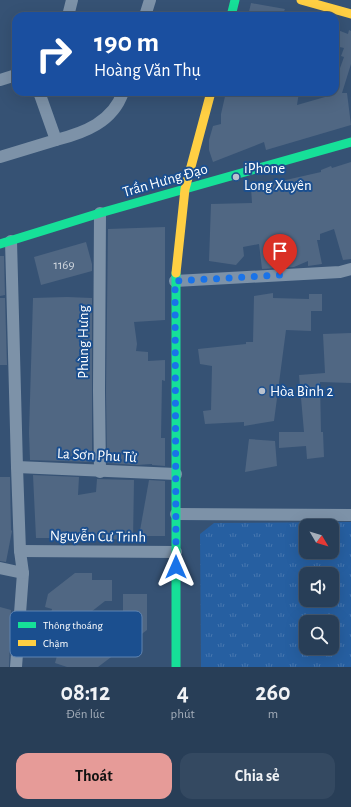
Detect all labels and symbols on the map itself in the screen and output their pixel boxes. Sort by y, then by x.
street label: Trần Hưng Đạo [121,161,209,200]
place label: iPhone Long Xuyên [244,161,312,193]
marker: iPhone Long Xuyên [231,172,241,182]
pin [263,234,297,275]
house number: 1169 [53,259,75,272]
street label: Phùng Hưng [76,304,91,379]
place label: Hòa Bình 2 [270,384,333,399]
marker: Hòa Bình 2 [257,386,267,396]
street label: La Sơn Phu Tử [56,446,137,465]
north arrow [299,519,339,559]
street label: Nguyễn Cư Trinh [50,527,146,545]
position arrow [155,546,197,588]
legend [10,611,142,657]
text: Thông thoáng [43,620,103,631]
text: Chậm [43,638,68,649]

